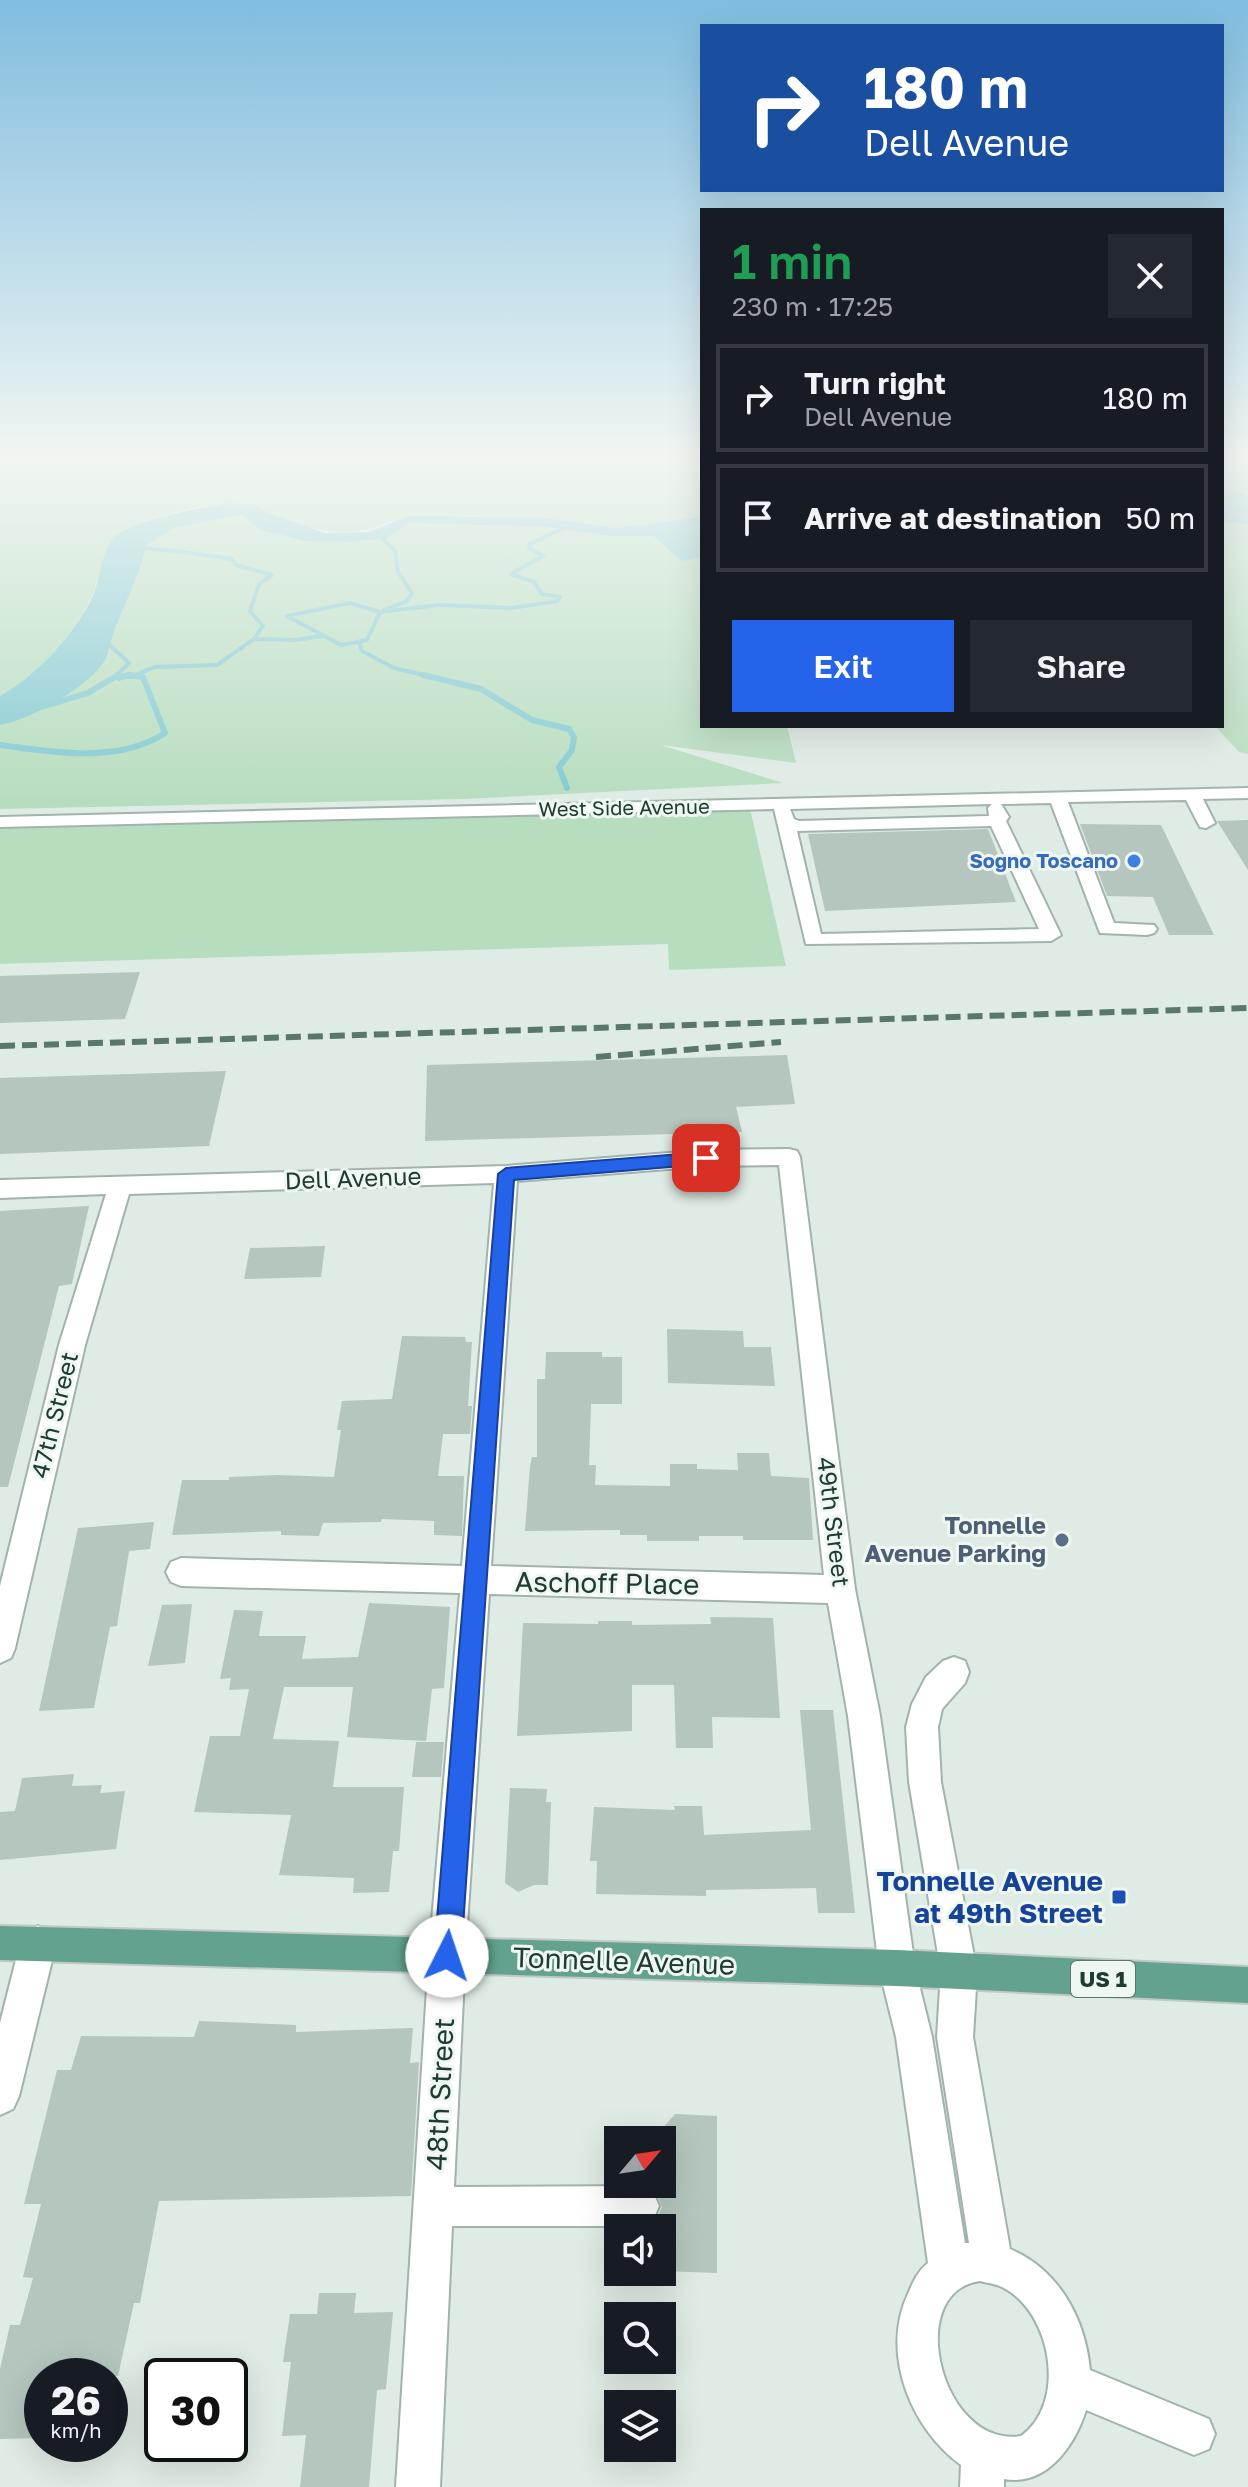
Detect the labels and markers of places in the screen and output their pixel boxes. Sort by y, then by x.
place label: Sogno Toscano [969,848,1118,872]
marker: Sogno Toscano [1125,852,1143,870]
pin [672,1124,740,1192]
place label: Tonnelle Avenue Parking [864,1510,1046,1567]
marker: Tonnelle Avenue Parking [1053,1531,1071,1549]
place label: Tonnelle Avenue at 49th Street [876,1864,1103,1929]
marker: Tonnelle Avenue at 49th Street [1110,1888,1128,1906]

